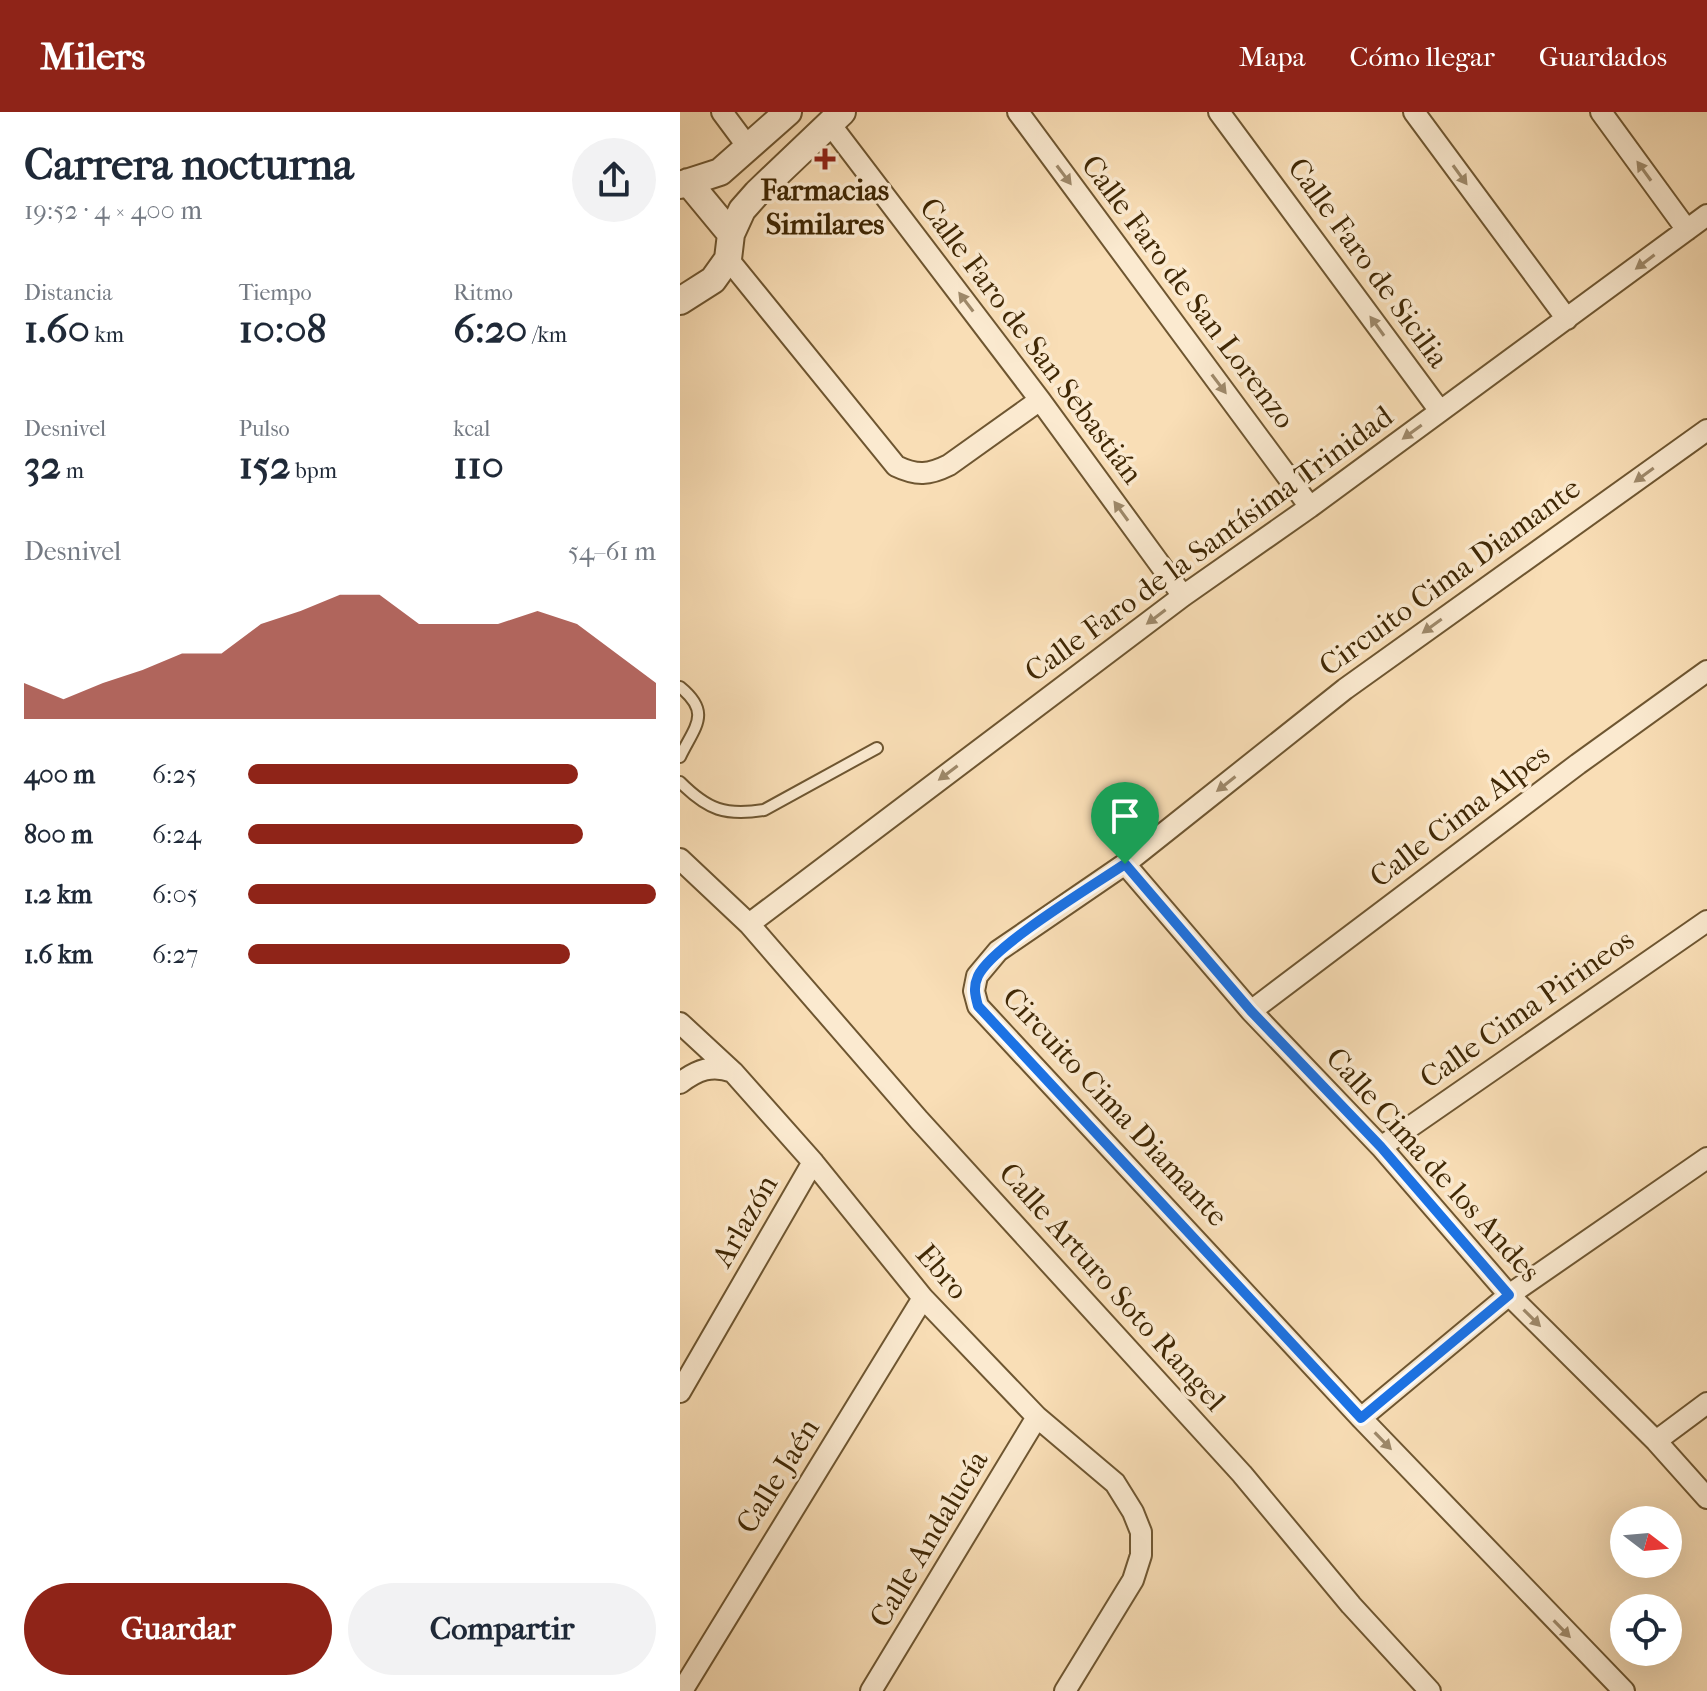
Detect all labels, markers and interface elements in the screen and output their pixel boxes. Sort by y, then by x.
text: Milers [40,34,145,79]
text: Mapa [1239,40,1306,73]
text: Cómo llegar [1350,40,1495,73]
text: Guardados [1539,40,1667,73]
button: share [572,138,656,222]
text: Carrera nocturna [24,139,354,190]
street label: Calle Faro de San Lorenzo [1074,148,1302,436]
marker: Farmacias Similares [816,150,834,168]
street label: Calle Faro de Sicilia [1280,151,1456,376]
one-way arrow [1636,161,1652,181]
one-way arrow [1056,164,1071,185]
one-way arrow [1452,164,1468,185]
place label: Farmacias Similares [761,173,889,242]
street label: Calle Faro de San Sebastián [912,191,1150,491]
text: 19:52 · 4 × 400 m [24,195,202,226]
one-way arrow [1634,253,1655,269]
text: Distancia [24,280,112,306]
text: Tiempo [239,280,312,306]
text: Ritmo [453,280,513,306]
one-way arrow [958,292,974,312]
text: 1.60 [24,306,90,352]
text: 10:08 [239,306,327,352]
text: 6:20 [453,306,527,352]
one-way arrow [1370,316,1386,336]
text: km [90,322,124,348]
text: /km [527,322,567,348]
one-way arrow [1211,373,1226,394]
street label: Calle Faro de la Santísima Trinidad [1018,398,1400,689]
text: Desnivel [24,416,106,442]
text: Pulso [239,416,290,442]
text: kcal [453,416,490,442]
one-way arrow [1402,424,1423,439]
text: 32 [24,442,61,488]
text: 152 [239,442,291,488]
text: 110 [453,442,504,488]
text: m [61,458,84,484]
text: bpm [291,458,337,484]
one-way arrow [1633,467,1654,482]
street label: Circuito Cima Diamante [1313,470,1587,683]
one-way arrow [1114,500,1129,521]
text: Desnivel [24,536,121,567]
text: 54–61 m [568,536,656,567]
one-way arrow [1146,608,1166,624]
one-way arrow [1422,618,1443,634]
street label: Calle Cima Alpes [1363,737,1557,895]
text: 400 m [24,759,95,790]
text: 6:25 [152,759,197,790]
one-way arrow [938,765,959,781]
one-way arrow [1216,775,1236,792]
pin [1091,782,1159,864]
icon: arrive [1103,794,1147,838]
text: 800 m [24,819,93,850]
text: 6:24 [152,819,201,850]
text: 1.2 km [24,879,92,910]
text: 6:05 [152,879,198,910]
street label: Calle Cima Pirineos [1413,922,1641,1096]
text: 1.6 km [24,939,93,970]
text: 6:27 [152,939,198,970]
street label: Circuito Cima Diamante [995,980,1235,1234]
street label: Calle Cima de los Andes [1319,1041,1547,1289]
street label: Calle Arturo Soto Rangel [991,1156,1233,1418]
street label: Arlazón [704,1168,785,1274]
street label: Ebro [909,1237,975,1307]
one-way arrow [1522,1308,1541,1327]
street label: Calle Jaén [729,1412,827,1540]
one-way arrow [1373,1431,1392,1450]
street label: Calle Andalucía [863,1443,996,1634]
north arrow [1610,1506,1682,1578]
map controls [1610,1506,1682,1666]
button: Guardar [24,1583,332,1675]
button: Compartir [348,1583,656,1675]
button: locate [1610,1594,1682,1666]
one-way arrow [1553,1619,1571,1638]

